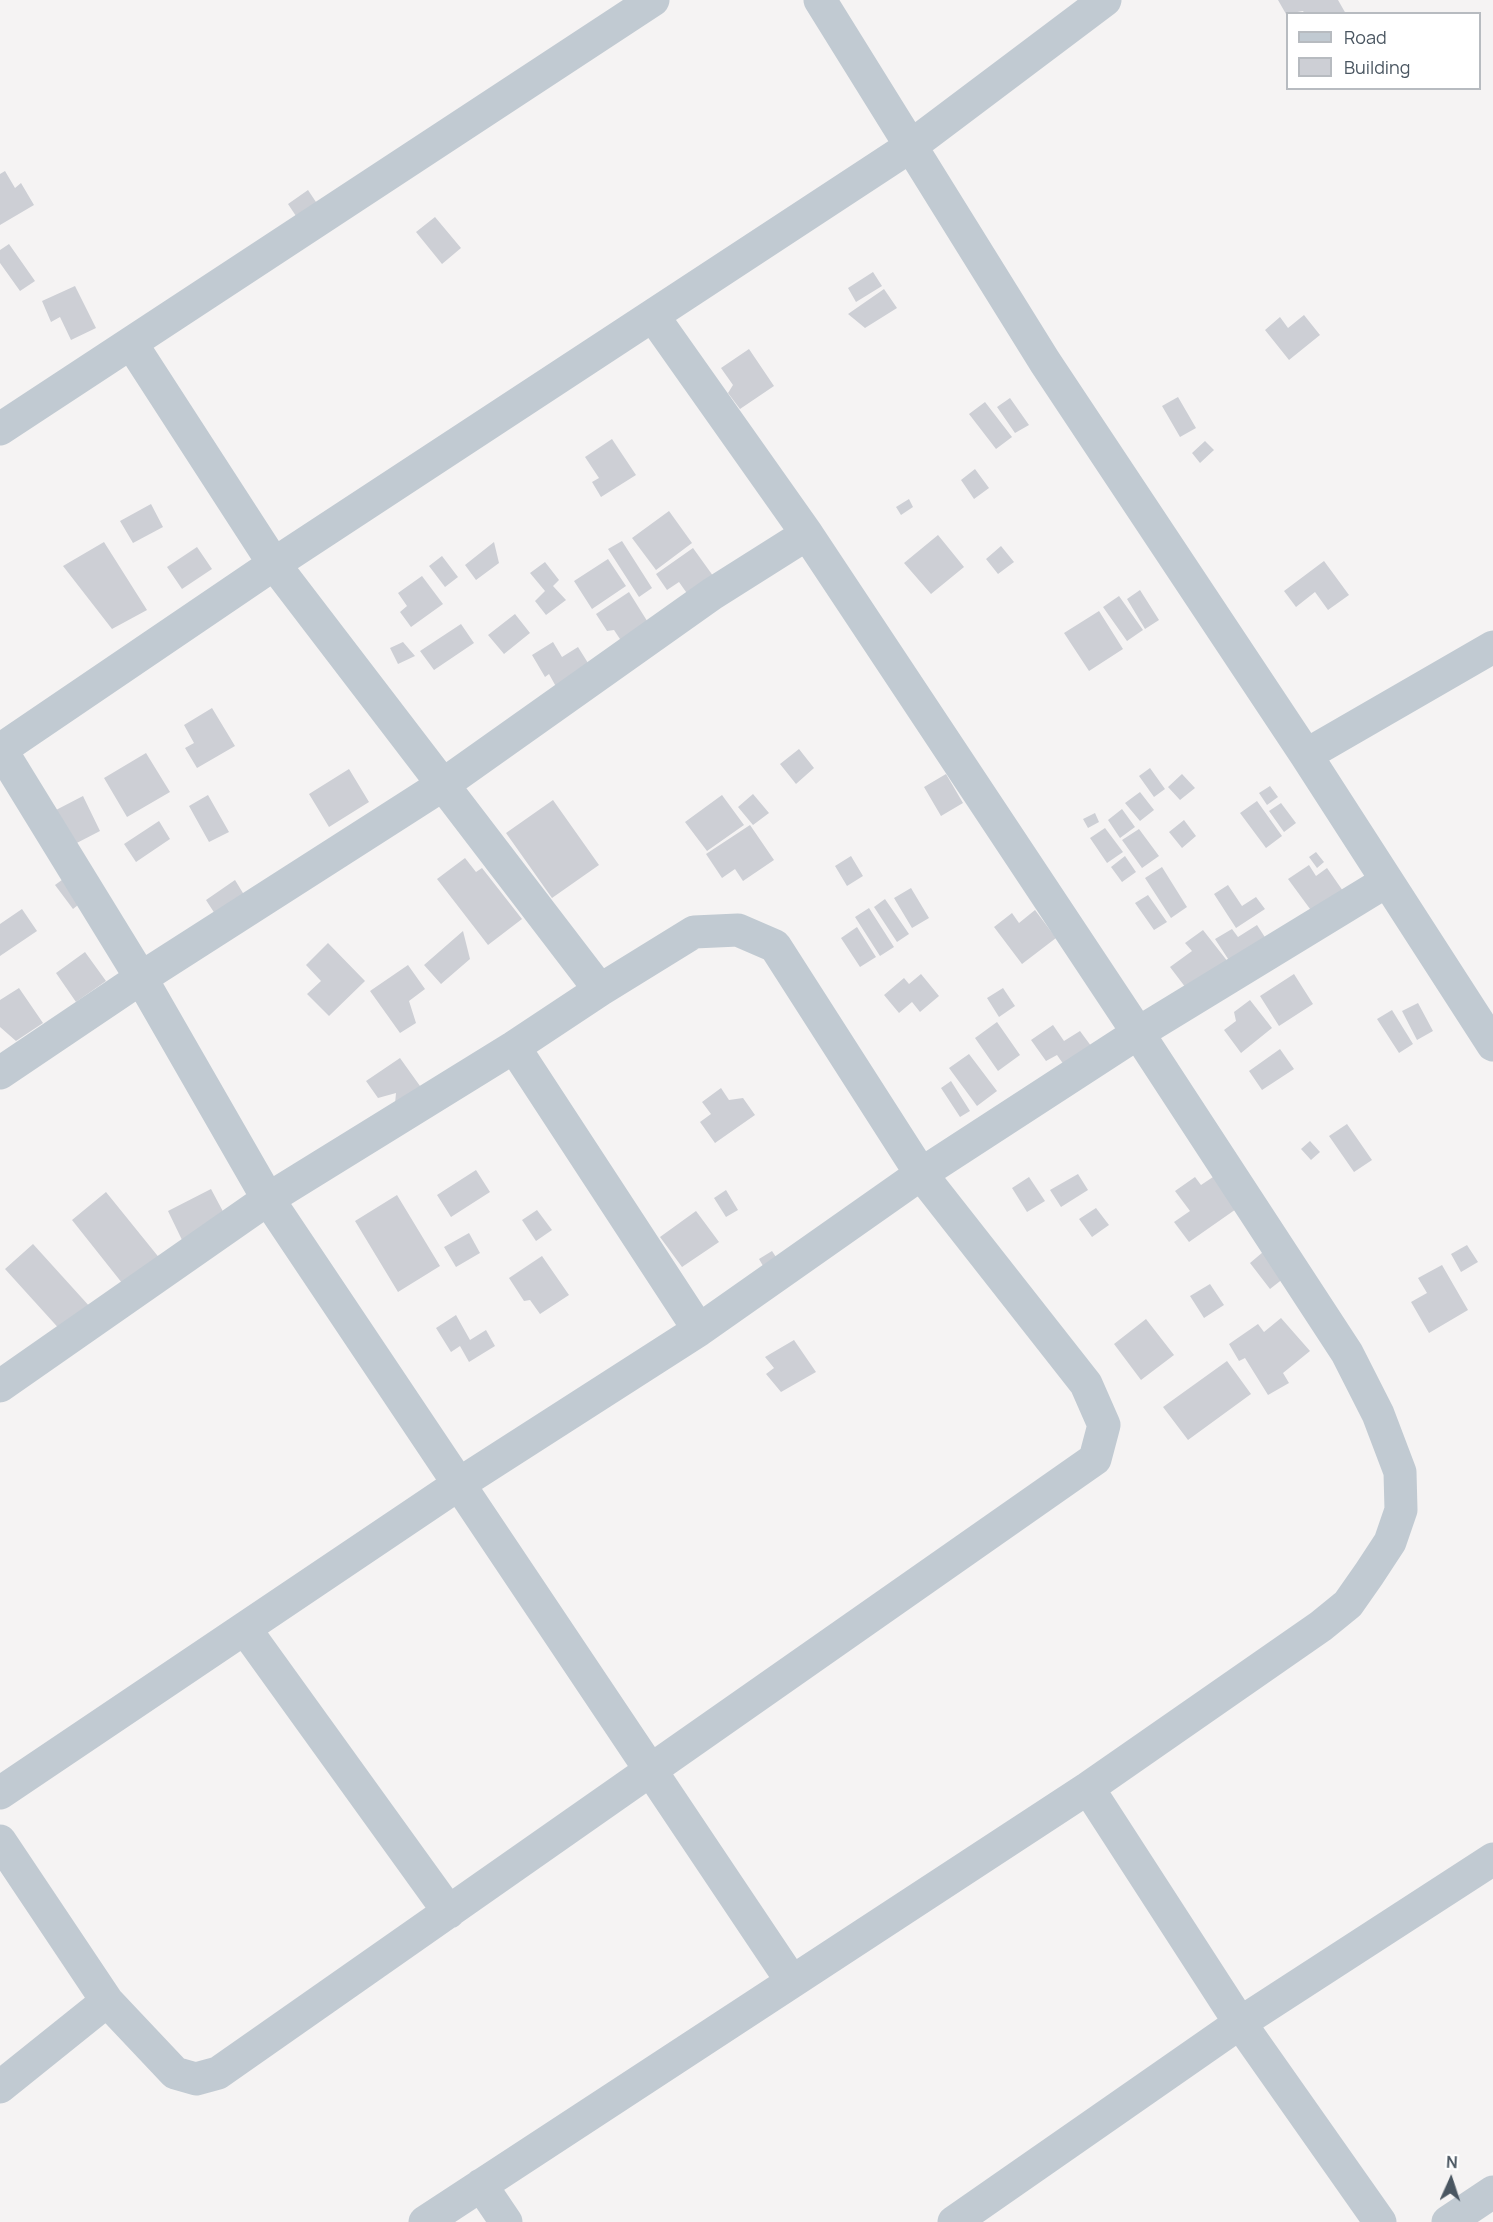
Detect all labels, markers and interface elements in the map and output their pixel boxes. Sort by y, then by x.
legend [1286,12,1481,90]
text: Road [1344,25,1387,49]
text: Building [1344,55,1410,79]
north arrow [1421,2150,1481,2210]
text: N [1446,2151,1458,2173]

